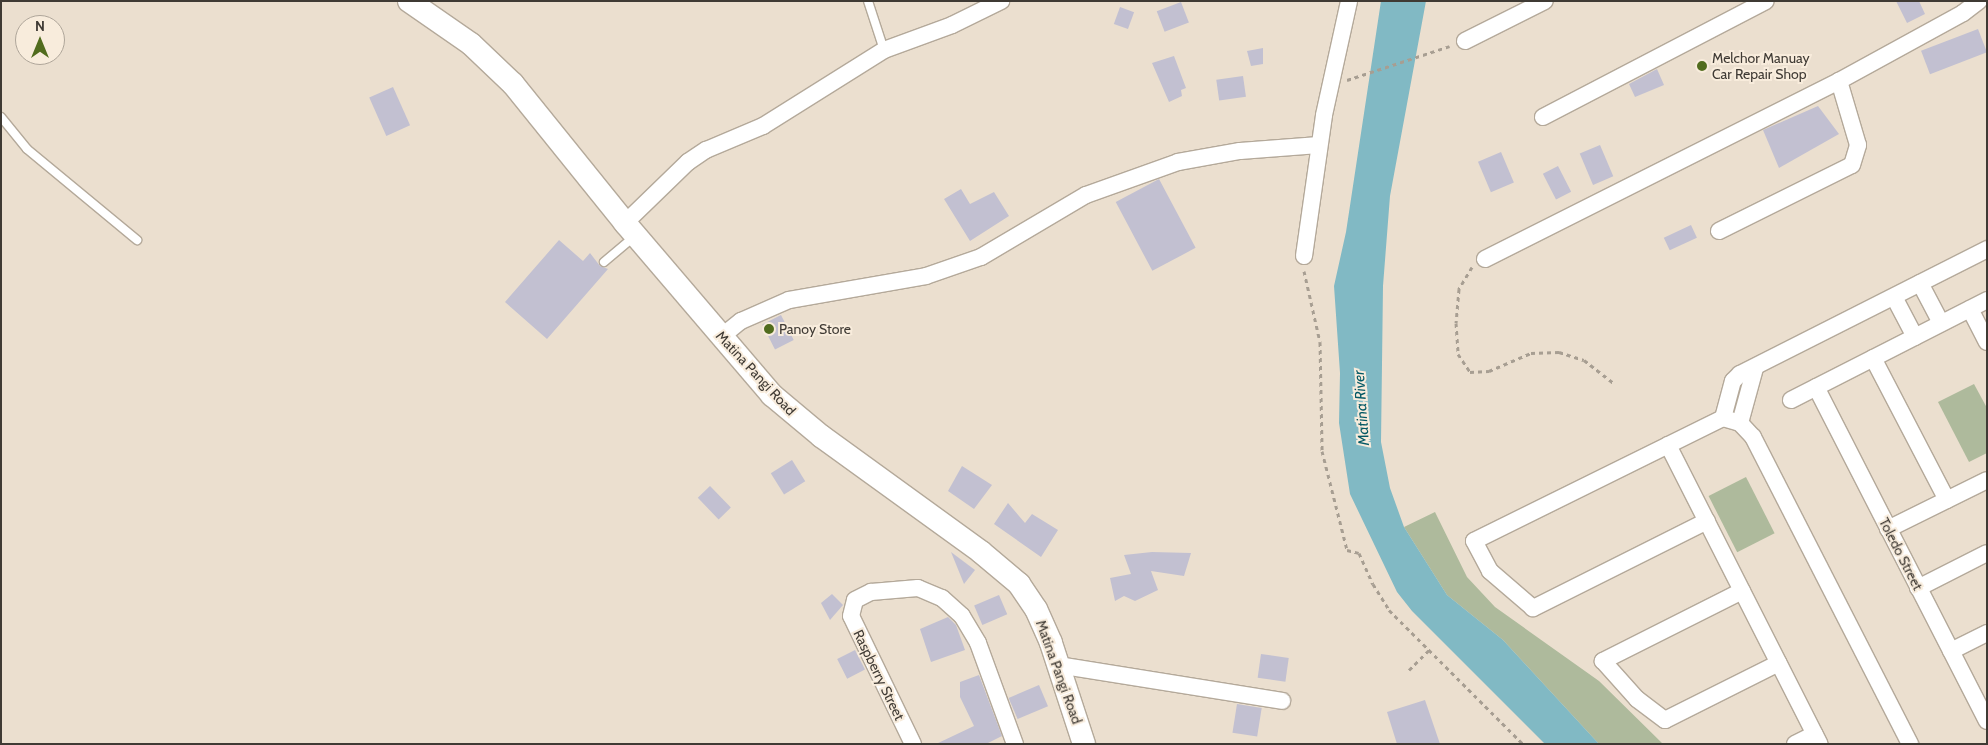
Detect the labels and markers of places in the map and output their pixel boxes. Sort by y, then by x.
place label: Melchor Manuay Car Repair Shop [1712,50,1809,82]
marker: Melchor Manuay Car Repair Shop [1696,60,1708,72]
place label: Panoy Store [779,321,851,337]
marker: Panoy Store [763,323,775,335]

